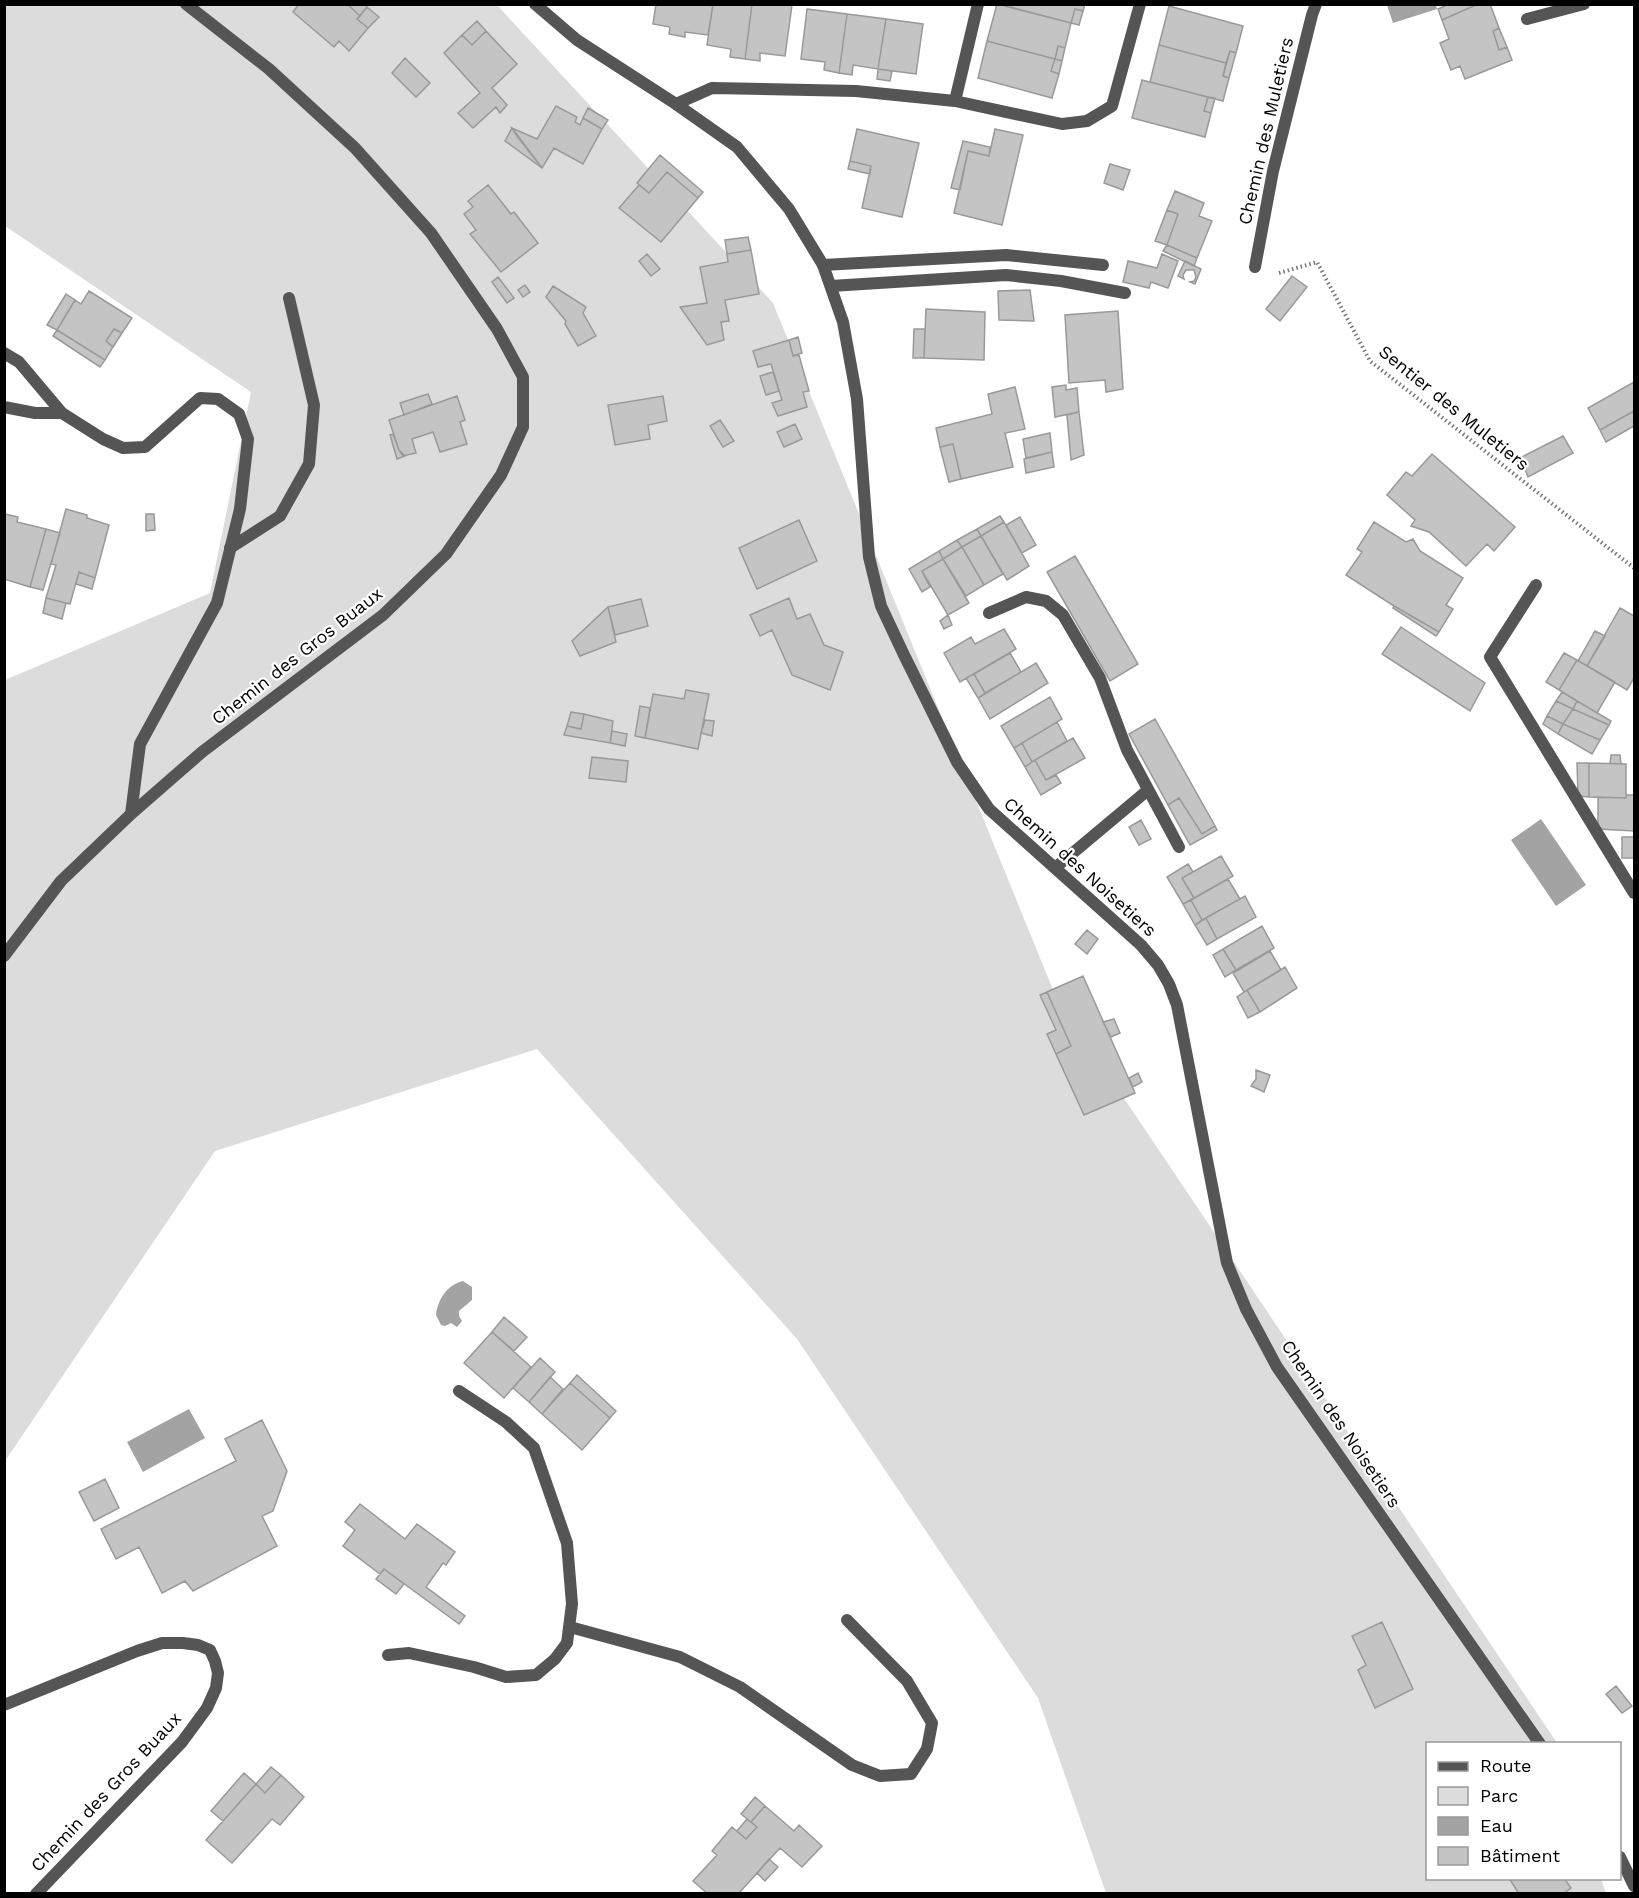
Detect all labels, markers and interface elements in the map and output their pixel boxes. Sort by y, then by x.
street label: Chemin des Muletiers [1234,35,1297,227]
street label: Sentier des Muletiers [1375,341,1534,475]
street label: Chemin des Gros Buaux [207,582,386,729]
street label: Chemin des Noisetiers [1000,793,1161,941]
street label: Chemin des Noisetiers [1277,1336,1405,1512]
street label: Chemin des Gros Buaux [26,1707,185,1876]
legend [1426,1742,1621,1880]
text: Route [1480,1755,1532,1776]
text: Parc [1480,1785,1518,1806]
text: Eau [1480,1815,1513,1836]
text: Bâtiment [1480,1845,1560,1866]

